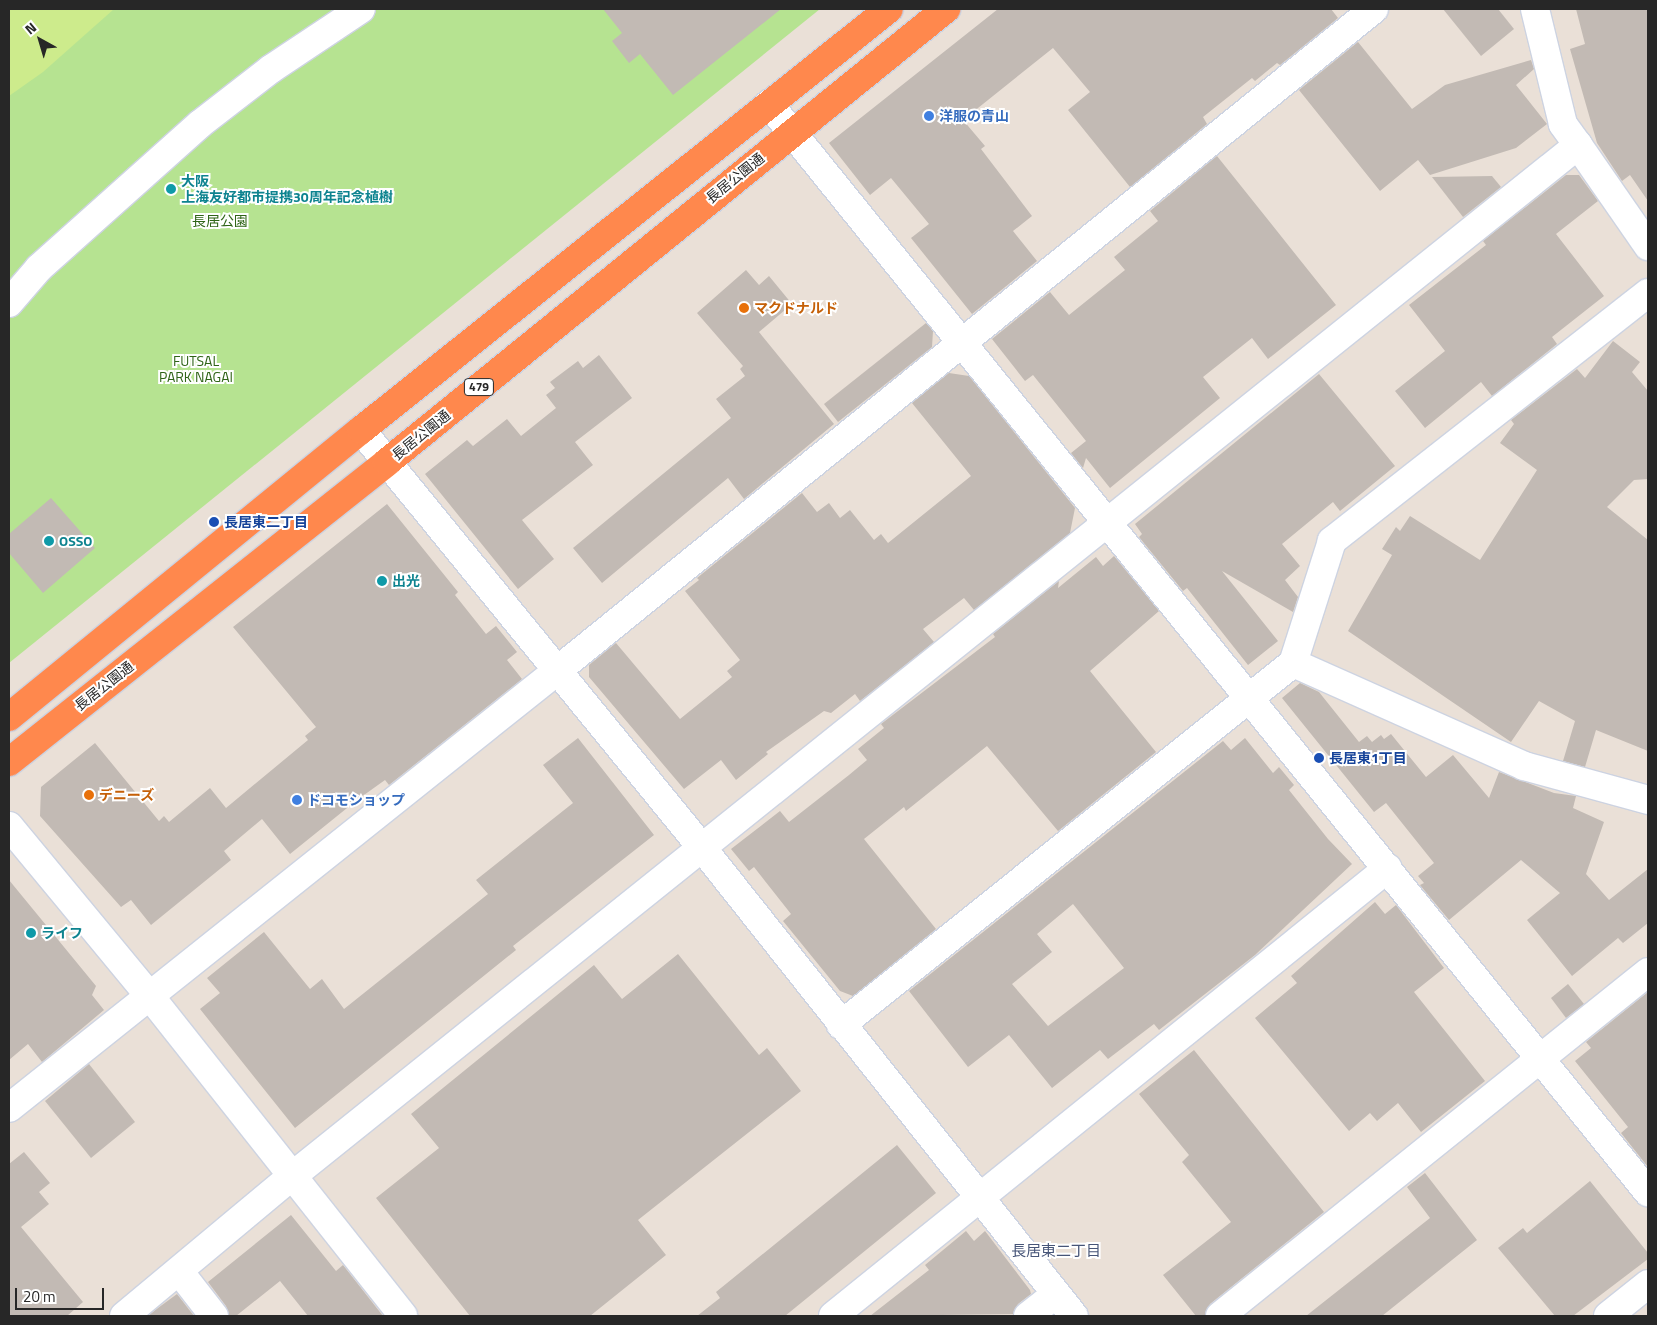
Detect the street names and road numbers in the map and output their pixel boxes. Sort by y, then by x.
street label: 長居公園通 [703,149,767,207]
road number: 479 [463,378,495,397]
street label: 長居公園通 [389,406,453,464]
street label: 長居公園通 [71,658,137,714]

